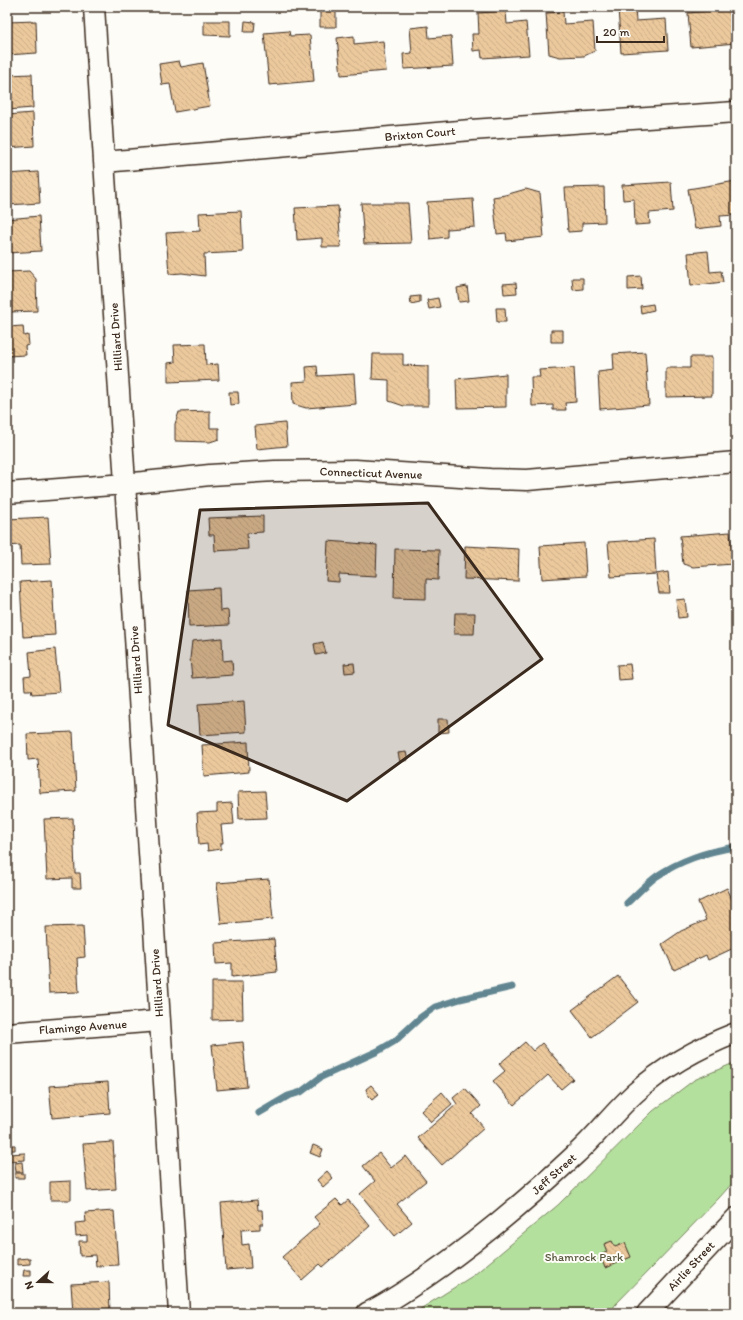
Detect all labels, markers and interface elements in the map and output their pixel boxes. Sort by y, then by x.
scale bar [597,18,664,44]
text: 20 m [603,25,630,39]
street label: Brixton Court [384,124,456,144]
street label: Hilliard Drive [107,302,125,372]
street label: Connecticut Avenue [319,464,423,482]
street label: Hilliard Drive [127,625,145,695]
street label: Hilliard Drive [148,948,166,1018]
street label: Flamingo Avenue [38,1017,128,1037]
street label: Jeff Street [529,1150,579,1198]
street label: Airlie Street [665,1238,718,1294]
park label: Shamrock Park [545,1250,624,1264]
north arrow [18,1262,58,1302]
text: N [22,1280,37,1291]

